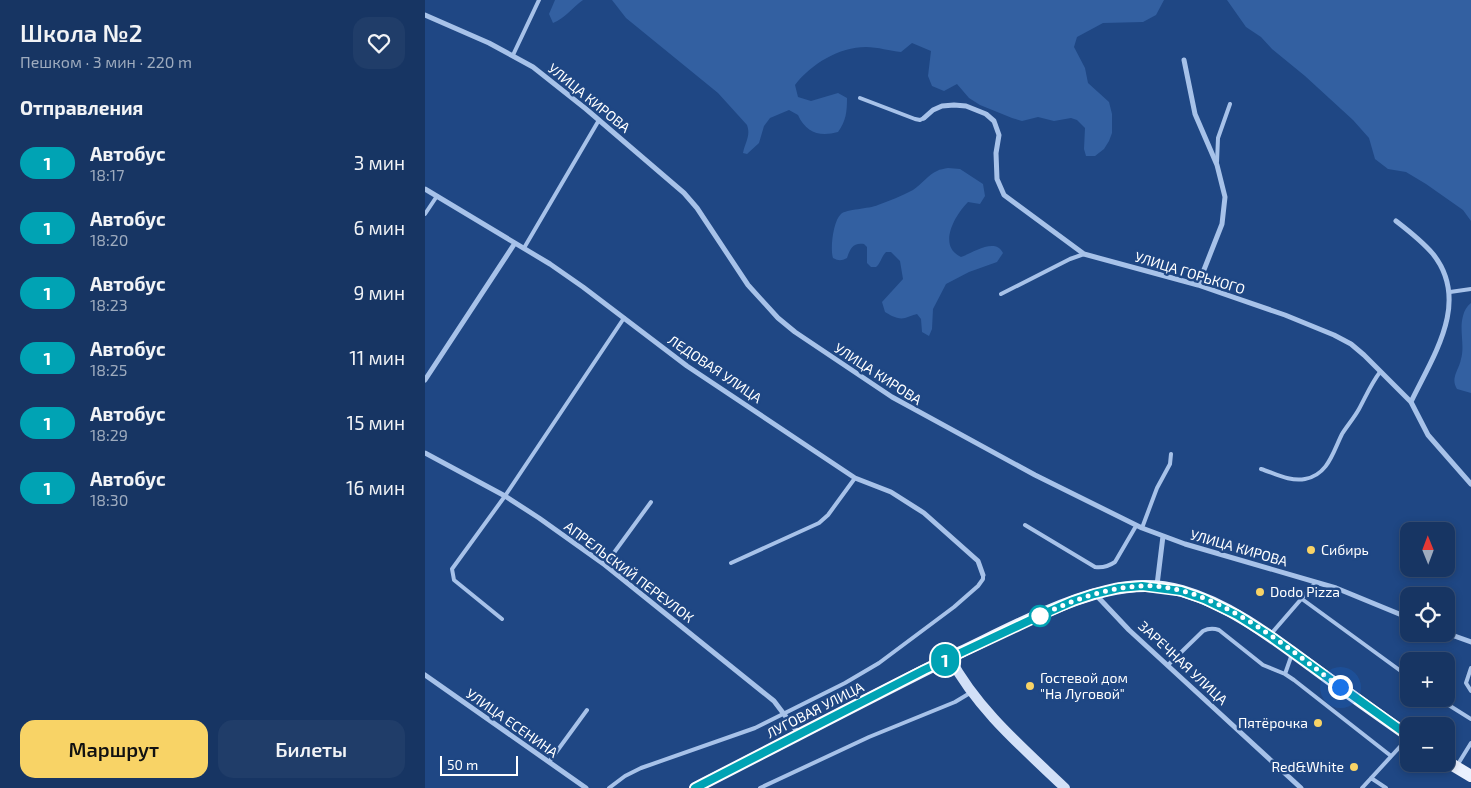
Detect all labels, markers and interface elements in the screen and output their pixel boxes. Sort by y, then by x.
button: heart [353,17,405,69]
text: Школа №2 [20,18,143,47]
text: Пешком · 3 мин · 220 m [20,52,192,71]
street label: УЛИЦА КИРОВА [545,59,634,136]
text: Отправления [20,96,143,119]
text: Автобус [90,142,166,165]
text: 3 мин [354,151,405,174]
text: 1 [44,152,51,174]
text: 18:17 [90,165,124,184]
text: Автобус [90,207,166,230]
text: 6 мин [353,216,405,239]
text: 1 [44,217,51,239]
text: 18:20 [90,230,129,249]
street label: УЛИЦА ГОРЬКОГО [1133,248,1247,297]
text: Автобус [90,272,166,295]
text: 9 мин [353,281,405,304]
text: 1 [44,282,51,304]
text: 18:23 [90,295,128,314]
street label: ЛЕДОВАЯ УЛИЦА [665,331,766,406]
text: Автобус [90,337,166,360]
street label: УЛИЦА КИРОВА [831,339,925,408]
text: 11 мин [349,346,405,369]
text: 1 [44,347,51,369]
text: 18:25 [90,360,127,379]
text: Автобус [90,402,166,425]
text: 15 мин [347,411,405,434]
text: 1 [44,412,51,434]
text: 18:29 [90,425,128,444]
text: Автобус [90,467,166,490]
text: 16 мин [346,476,405,499]
text: 1 [44,477,51,499]
text: 18:30 [90,490,128,509]
street label: АПРЕЛЬСКИЙ ПЕРЕУЛОК [561,517,697,626]
north arrow [1400,522,1455,578]
map controls [1400,522,1455,772]
street label: УЛИЦА КИРОВА [1188,525,1290,570]
place label: Сибирь [1321,541,1369,558]
marker: Сибирь [1305,544,1317,556]
place label: Dodo Pizza [1270,583,1340,600]
marker: Dodo Pizza [1254,586,1266,598]
button: locate [1400,587,1455,642]
unlabelled marker [1029,605,1051,627]
street label: ЗАРЕЧНАЯ УЛИЦА [1135,617,1232,708]
line badge: 1 [929,644,961,676]
text: 1 [941,649,949,671]
button: + [1400,652,1455,707]
place label: Гостевой дом "На Луговой" [1040,669,1128,702]
your location [1328,675,1353,700]
street label: ЛУГОВАЯ УЛИЦА [763,678,867,741]
marker: Гостевой дом "На Луговой" [1024,680,1036,692]
street label: УЛИЦА ЕСЕНИНА [463,685,562,761]
place label: Пятёрочка [1238,714,1308,731]
marker: Пятёрочка [1312,717,1324,729]
button: − [1400,717,1455,772]
button: Маршрут [20,720,208,778]
button: Билеты [218,720,405,778]
scale bar [440,753,517,776]
text: 50 m [447,756,478,773]
place label: Red&White [1271,758,1344,775]
marker: Red&White [1348,761,1360,773]

